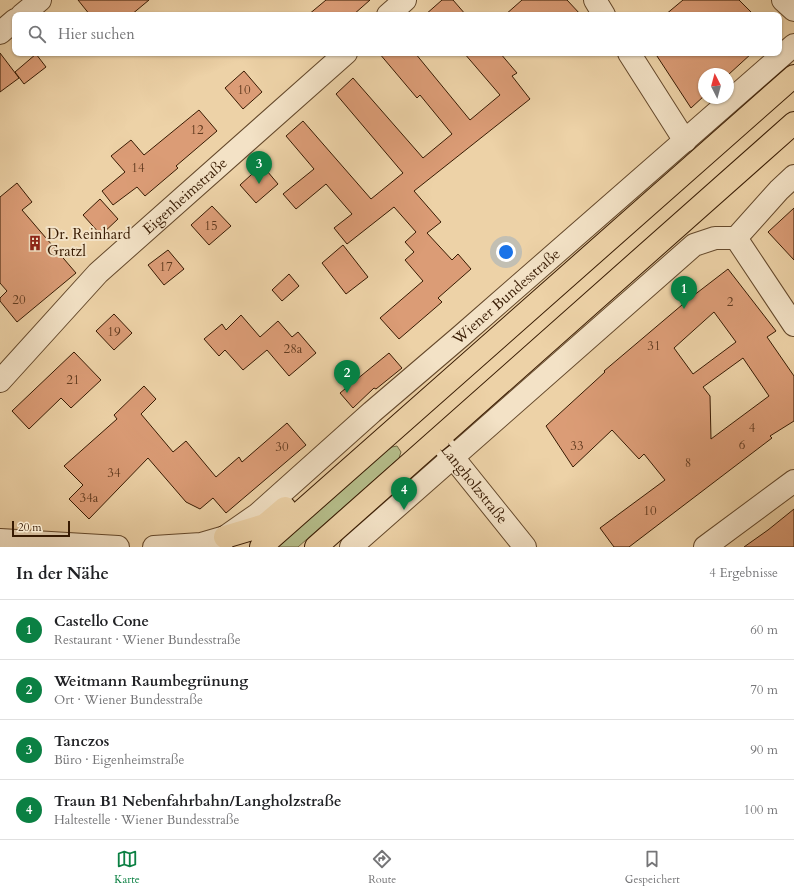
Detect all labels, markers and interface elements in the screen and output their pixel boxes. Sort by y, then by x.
search box [12,12,782,56]
icon: search [26,23,48,45]
text: Hier suchen [58,24,135,44]
north arrow [698,68,734,104]
house number: 10 [237,81,251,99]
house number: 12 [190,121,204,139]
pin: 3 [246,151,272,184]
street label: Eigenheimstraße [138,153,232,239]
house number: 14 [131,159,145,177]
house number: 15 [204,217,218,235]
place label: Dr. Reinhard Gratzl [47,224,131,261]
building icon: Dr. Reinhard Gratzl [26,234,44,252]
your location [496,242,516,262]
street label: Wiener Bundesstraße [447,244,564,350]
house number: 17 [159,258,173,276]
pin: 1 [671,276,697,309]
house number: 20 [12,291,26,309]
house number: 2 [727,293,734,311]
house number: 19 [107,323,121,341]
house number: 31 [647,337,661,355]
house number: 28a [284,340,303,358]
pin: 2 [334,360,360,393]
house number: 21 [66,371,80,389]
house number: 4 [749,419,756,437]
house number: 6 [739,436,746,454]
house number: 33 [570,437,584,455]
house number: 30 [275,438,289,456]
street label: Langholzstraße [436,440,513,528]
house number: 8 [685,454,691,472]
house number: 34 [107,464,121,482]
pin: 4 [391,477,417,510]
house number: 34a [80,489,99,507]
house number: 10 [643,502,657,520]
scale bar [12,519,70,538]
text: 20 m [18,520,42,535]
text: In der Nähe [16,562,109,585]
text: 4 Ergebnisse [709,564,778,582]
text: Castello Cone [54,611,149,631]
text: 1 [26,621,32,639]
text: 60 m [750,621,778,639]
text: Restaurant · Wiener Bundesstraße [54,631,241,649]
text: Weitmann Raumbegrünung [54,671,248,691]
text: 2 [26,681,32,699]
text: 70 m [750,681,778,699]
text: Ort · Wiener Bundesstraße [54,691,203,709]
text: Tanczos [54,731,109,751]
text: 3 [26,741,32,759]
text: 90 m [750,741,778,759]
text: Büro · Eigenheimstraße [54,751,184,769]
text: Traun B1 Nebenfahrbahn/Langholzstraße [54,791,342,811]
text: 4 [26,801,32,819]
text: 100 m [744,801,778,819]
text: Haltestelle · Wiener Bundesstraße [54,811,239,829]
tab: Karte [114,848,140,887]
tab: Route [368,848,396,887]
tab: Gespeichert [625,848,680,887]

